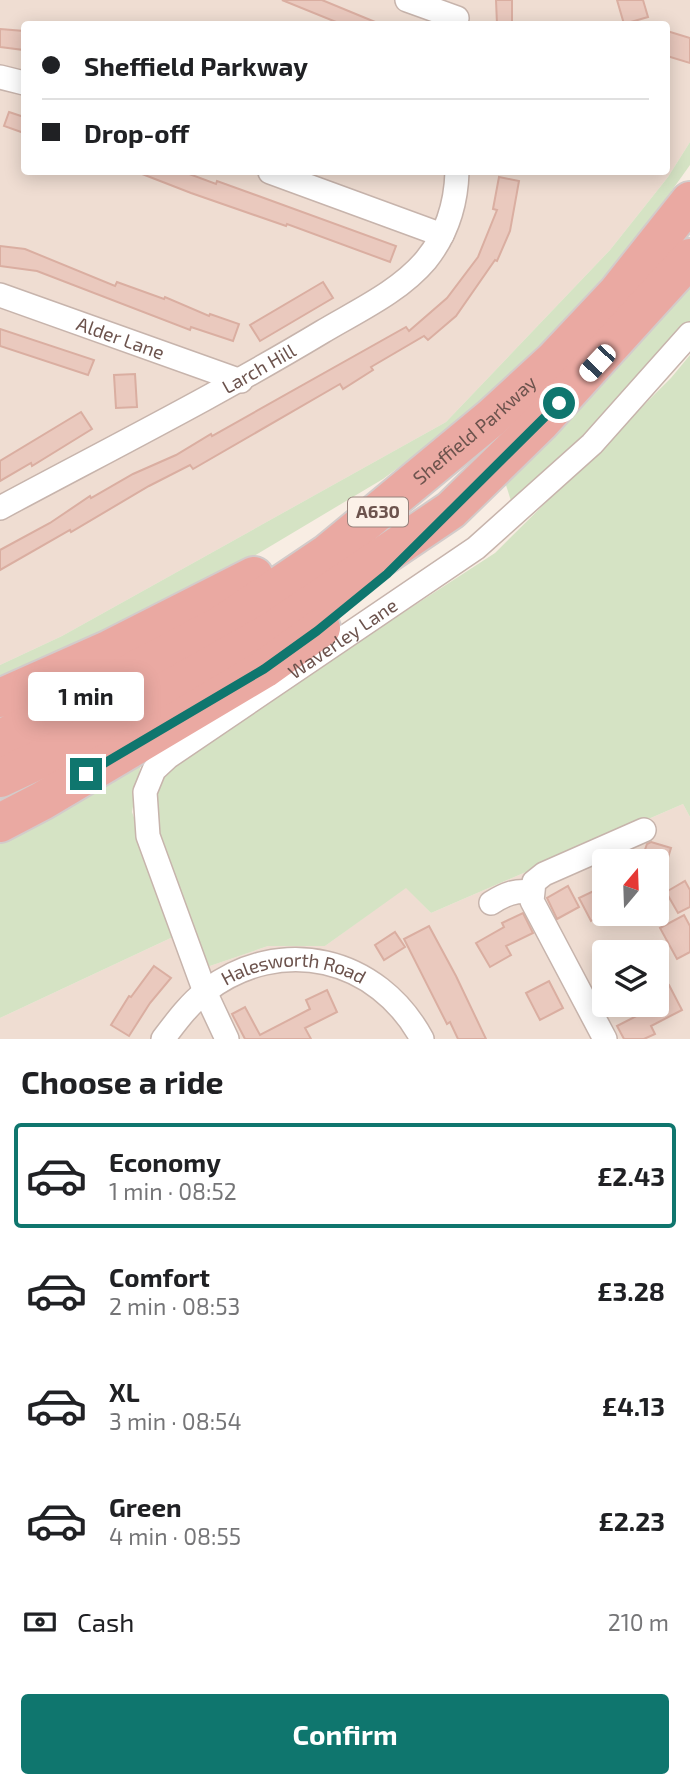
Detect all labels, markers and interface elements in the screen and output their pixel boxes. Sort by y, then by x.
text: Sheffield Parkway [84,50,308,81]
text: Drop-off [84,117,189,148]
street label: Alder Lane [74,311,168,364]
street label: Larch Hill [218,338,300,398]
car [575,340,620,386]
street label: Sheffield Parkway [408,370,541,489]
route start [543,387,575,419]
road number: A630 [348,498,408,526]
street label: Waverley Lane [283,593,401,683]
callout: 1 min [28,672,144,722]
text: 1 min [58,682,114,710]
route end [70,758,102,790]
north arrow [592,849,668,926]
map controls [592,849,669,1017]
button: layers [592,940,669,1017]
text: Halesworth Road [217,947,370,989]
street label: Halesworth Road [219,971,369,997]
text: Choose a ride [21,1062,224,1100]
icon: car [25,1144,88,1207]
text: Economy [109,1146,221,1177]
text: £2.43 [597,1160,665,1191]
text: 1 min · 08:52 [109,1177,237,1205]
icon: car [25,1259,88,1322]
text: Comfort [109,1261,210,1292]
text: £3.28 [597,1275,665,1306]
text: 2 min · 08:53 [109,1292,240,1320]
icon: car [25,1374,88,1437]
text: XL [109,1376,140,1407]
text: £4.13 [602,1390,665,1421]
text: 3 min · 08:54 [109,1407,242,1435]
icon: car [25,1489,88,1552]
text: Green [109,1491,182,1522]
text: £2.23 [598,1505,665,1536]
text: 4 min · 08:55 [109,1522,241,1550]
icon: cash [21,1603,59,1641]
text: Cash [77,1606,134,1637]
text: 210 m [608,1608,669,1636]
button: Confirm [21,1694,669,1774]

